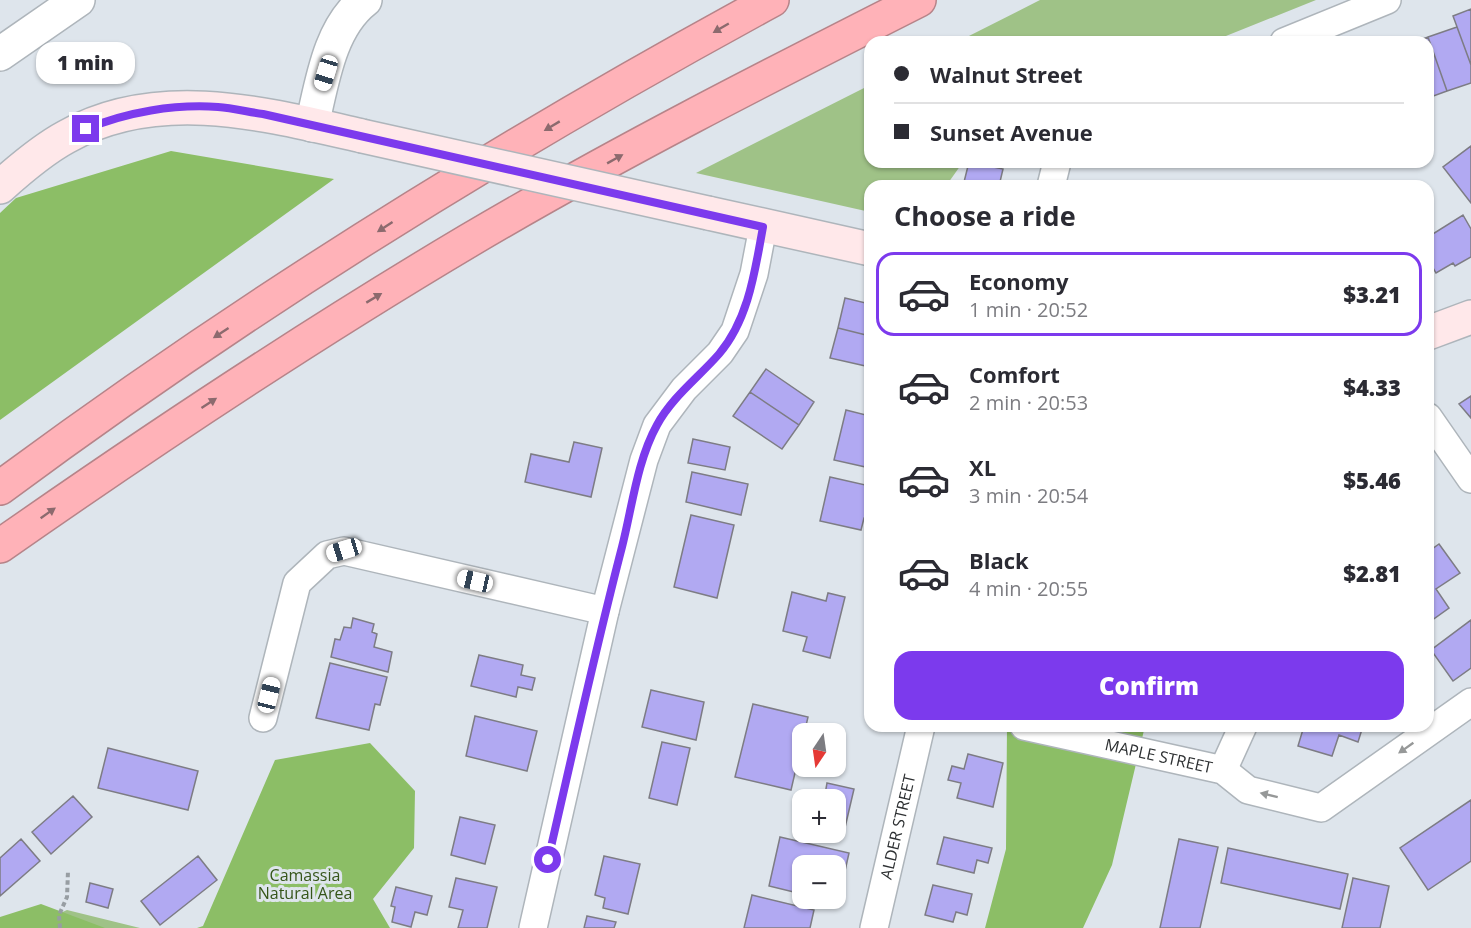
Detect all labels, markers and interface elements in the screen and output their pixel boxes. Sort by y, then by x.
one-way arrow [712,23,729,33]
callout: 1 min [36,42,136,84]
text: 1 min [57,49,114,76]
car [312,53,340,93]
text: Walnut Street [930,59,1083,89]
route end [72,115,99,142]
text: Sunset Avenue [930,117,1093,147]
one-way arrow [544,121,560,132]
one-way arrow [607,154,624,164]
text: Choose a ride [894,197,1076,234]
one-way arrow [377,221,393,232]
text: Economy [969,266,1068,296]
icon: car [897,267,951,321]
text: $3.21 [1343,279,1401,309]
one-way arrow [366,293,382,304]
text: 1 min · 20:52 [969,296,1088,323]
one-way arrow [214,327,230,339]
text: Comfort [969,359,1060,389]
icon: car [897,360,951,414]
text: $4.33 [1343,372,1401,402]
text: 2 min · 20:53 [969,389,1088,416]
one-way arrow [201,398,217,409]
text: XL [969,452,996,482]
icon: car [897,453,951,507]
text: $5.46 [1343,465,1401,495]
text: 3 min · 20:54 [969,482,1088,509]
one-way arrow [40,507,55,519]
car [324,536,364,564]
text: Black [969,545,1029,575]
icon: car [897,546,951,600]
text: $2.81 [1343,558,1401,588]
car [455,568,495,594]
text: 4 min · 20:55 [969,575,1088,602]
button: Confirm [894,651,1404,720]
car [256,675,282,715]
north arrow [792,723,846,777]
map controls [792,723,846,909]
street label: MAPLE STREET [1103,733,1215,778]
one-way arrow [1399,742,1415,754]
street label: ALDER STREET [875,772,920,881]
button: + [792,789,846,843]
one-way arrow [1260,790,1278,800]
route start [534,846,561,873]
button: − [792,855,846,909]
park label: Camassia Natural Area [258,864,352,904]

